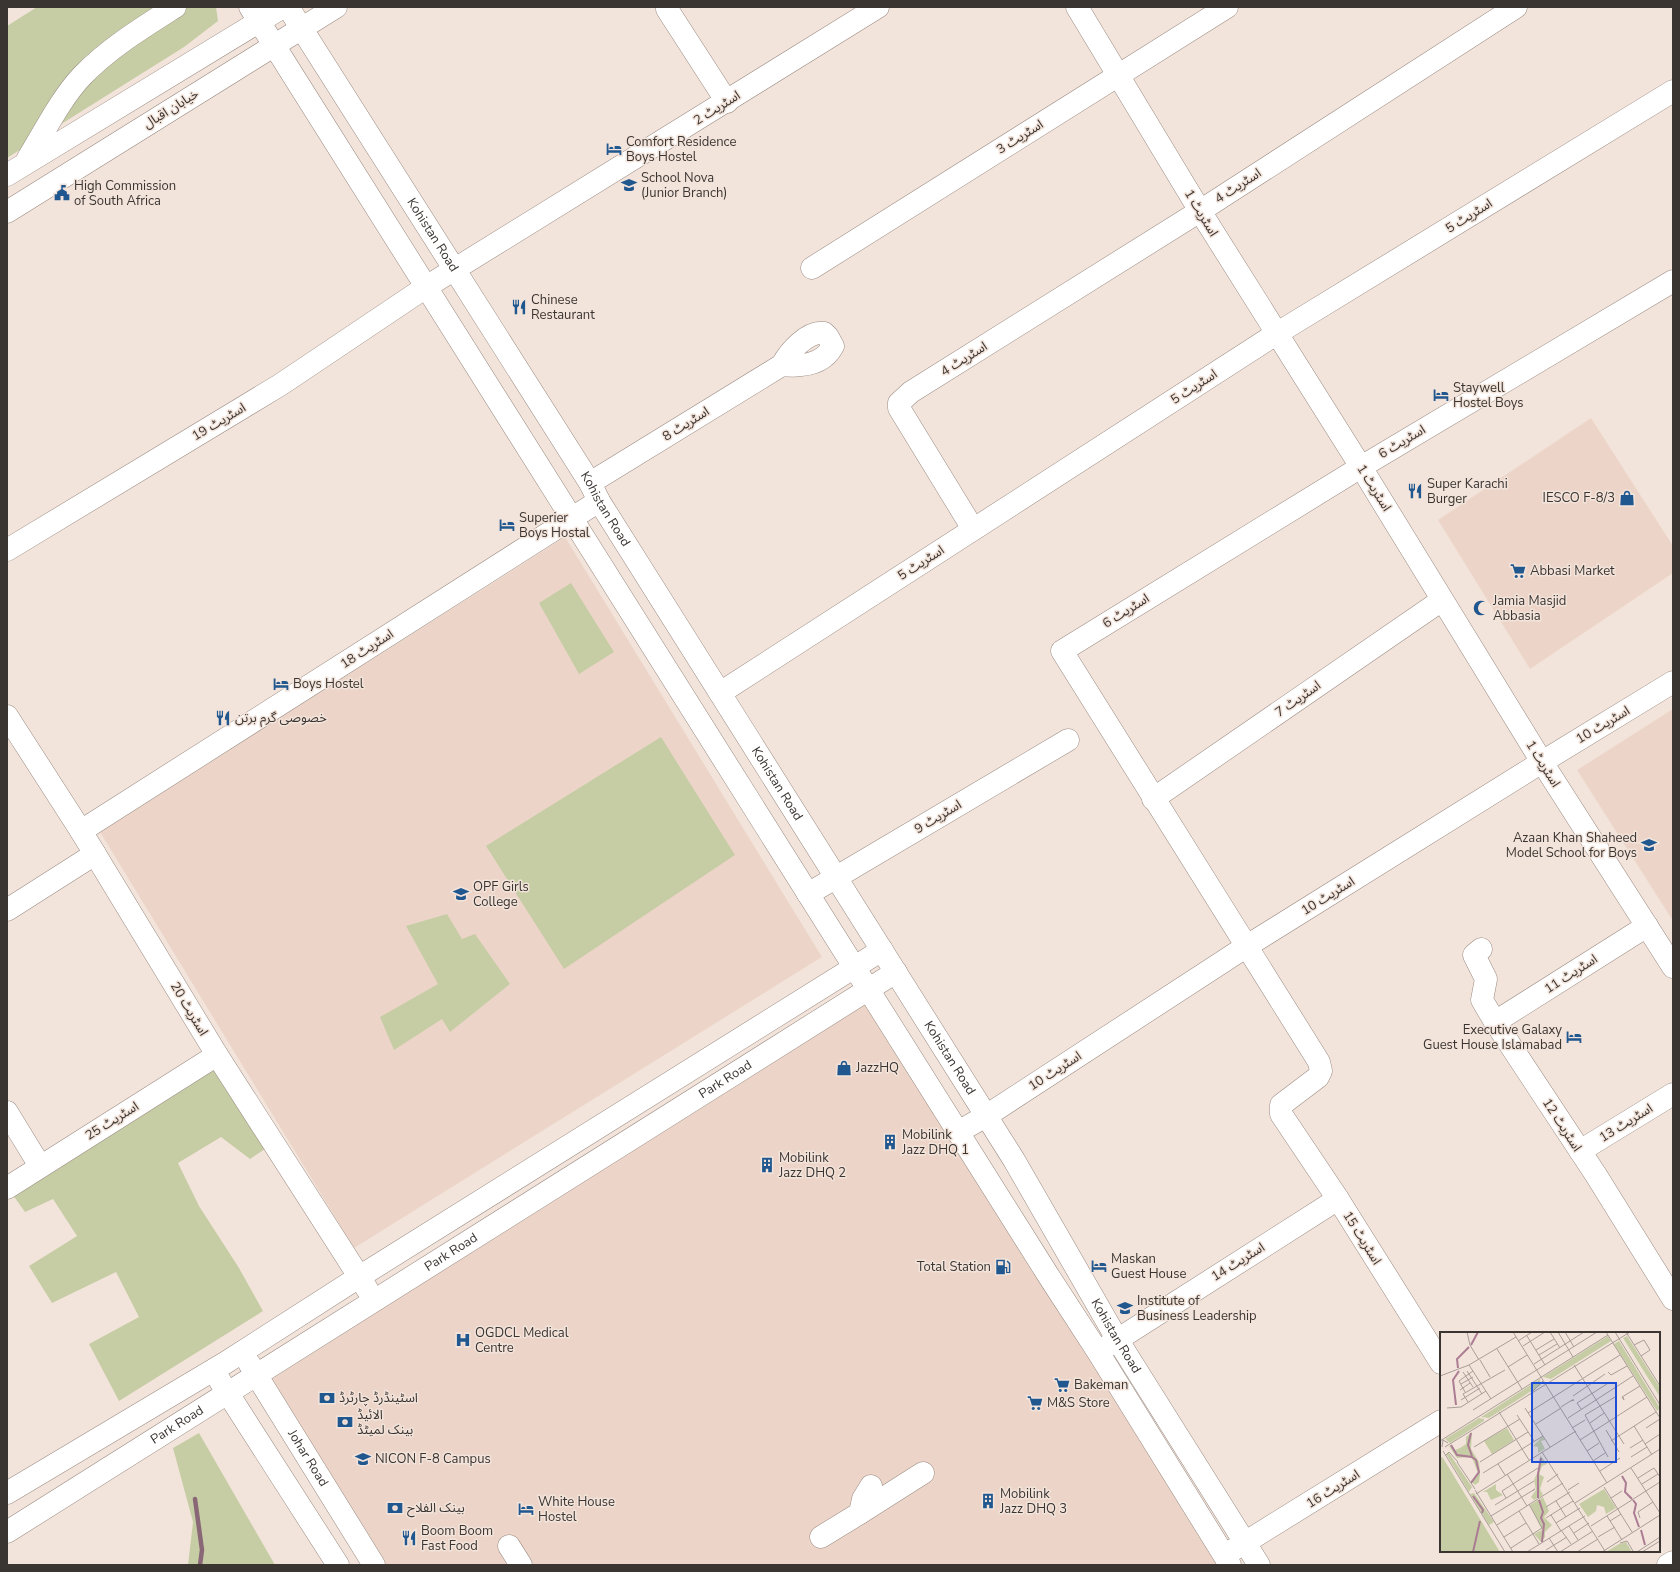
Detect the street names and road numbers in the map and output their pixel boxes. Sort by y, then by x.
street label: خیابان اقبال [140,85,202,133]
street label: اسٹریٹ 2 [690,87,744,129]
street label: اسٹریٹ 3 [993,116,1047,158]
street label: اسٹریٹ 4 [1211,164,1265,208]
street label: اسٹریٹ 1 [1180,186,1222,240]
street label: Kohistan Road [402,195,463,275]
street label: اسٹریٹ 5 [1442,195,1496,237]
street label: اسٹریٹ 4 [937,338,991,380]
street label: اسٹریٹ 5 [1167,365,1221,409]
street label: اسٹریٹ 19 [189,399,249,445]
street label: اسٹریٹ 8 [659,403,713,445]
street label: اسٹریٹ 6 [1375,421,1429,463]
street label: اسٹریٹ 1 [1353,461,1395,515]
street label: Kohistan Road [576,468,634,550]
street label: اسٹریٹ 5 [894,541,948,585]
street label: اسٹریٹ 6 [1099,590,1153,632]
street label: اسٹریٹ 18 [337,625,397,673]
street label: اسٹریٹ 7 [1271,677,1325,721]
street label: اسٹریٹ 10 [1573,702,1633,748]
street label: اسٹریٹ 1 [1522,737,1564,791]
street label: Kohistan Road [747,743,807,824]
street label: اسٹریٹ 9 [911,796,965,838]
street label: اسٹریٹ 10 [1298,872,1358,920]
street label: اسٹریٹ 11 [1541,950,1601,998]
street label: اسٹریٹ 20 [166,979,212,1039]
street label: Kohistan Road [920,1017,980,1098]
street label: اسٹریٹ 10 [1025,1047,1085,1095]
street label: Park Road [695,1056,755,1103]
street label: اسٹریٹ 12 [1538,1095,1586,1155]
street label: اسٹریٹ 25 [82,1097,142,1145]
street label: اسٹریٹ 13 [1596,1099,1656,1147]
street label: اسٹریٹ 15 [1338,1208,1386,1268]
street label: Park Road [421,1229,481,1276]
street label: اسٹریٹ 14 [1208,1238,1268,1286]
street label: Kohistan Road [1087,1295,1145,1377]
street label: Park Road [147,1401,207,1448]
street label: Johar Road [283,1425,332,1490]
street label: اسٹریٹ 16 [1303,1465,1363,1513]

